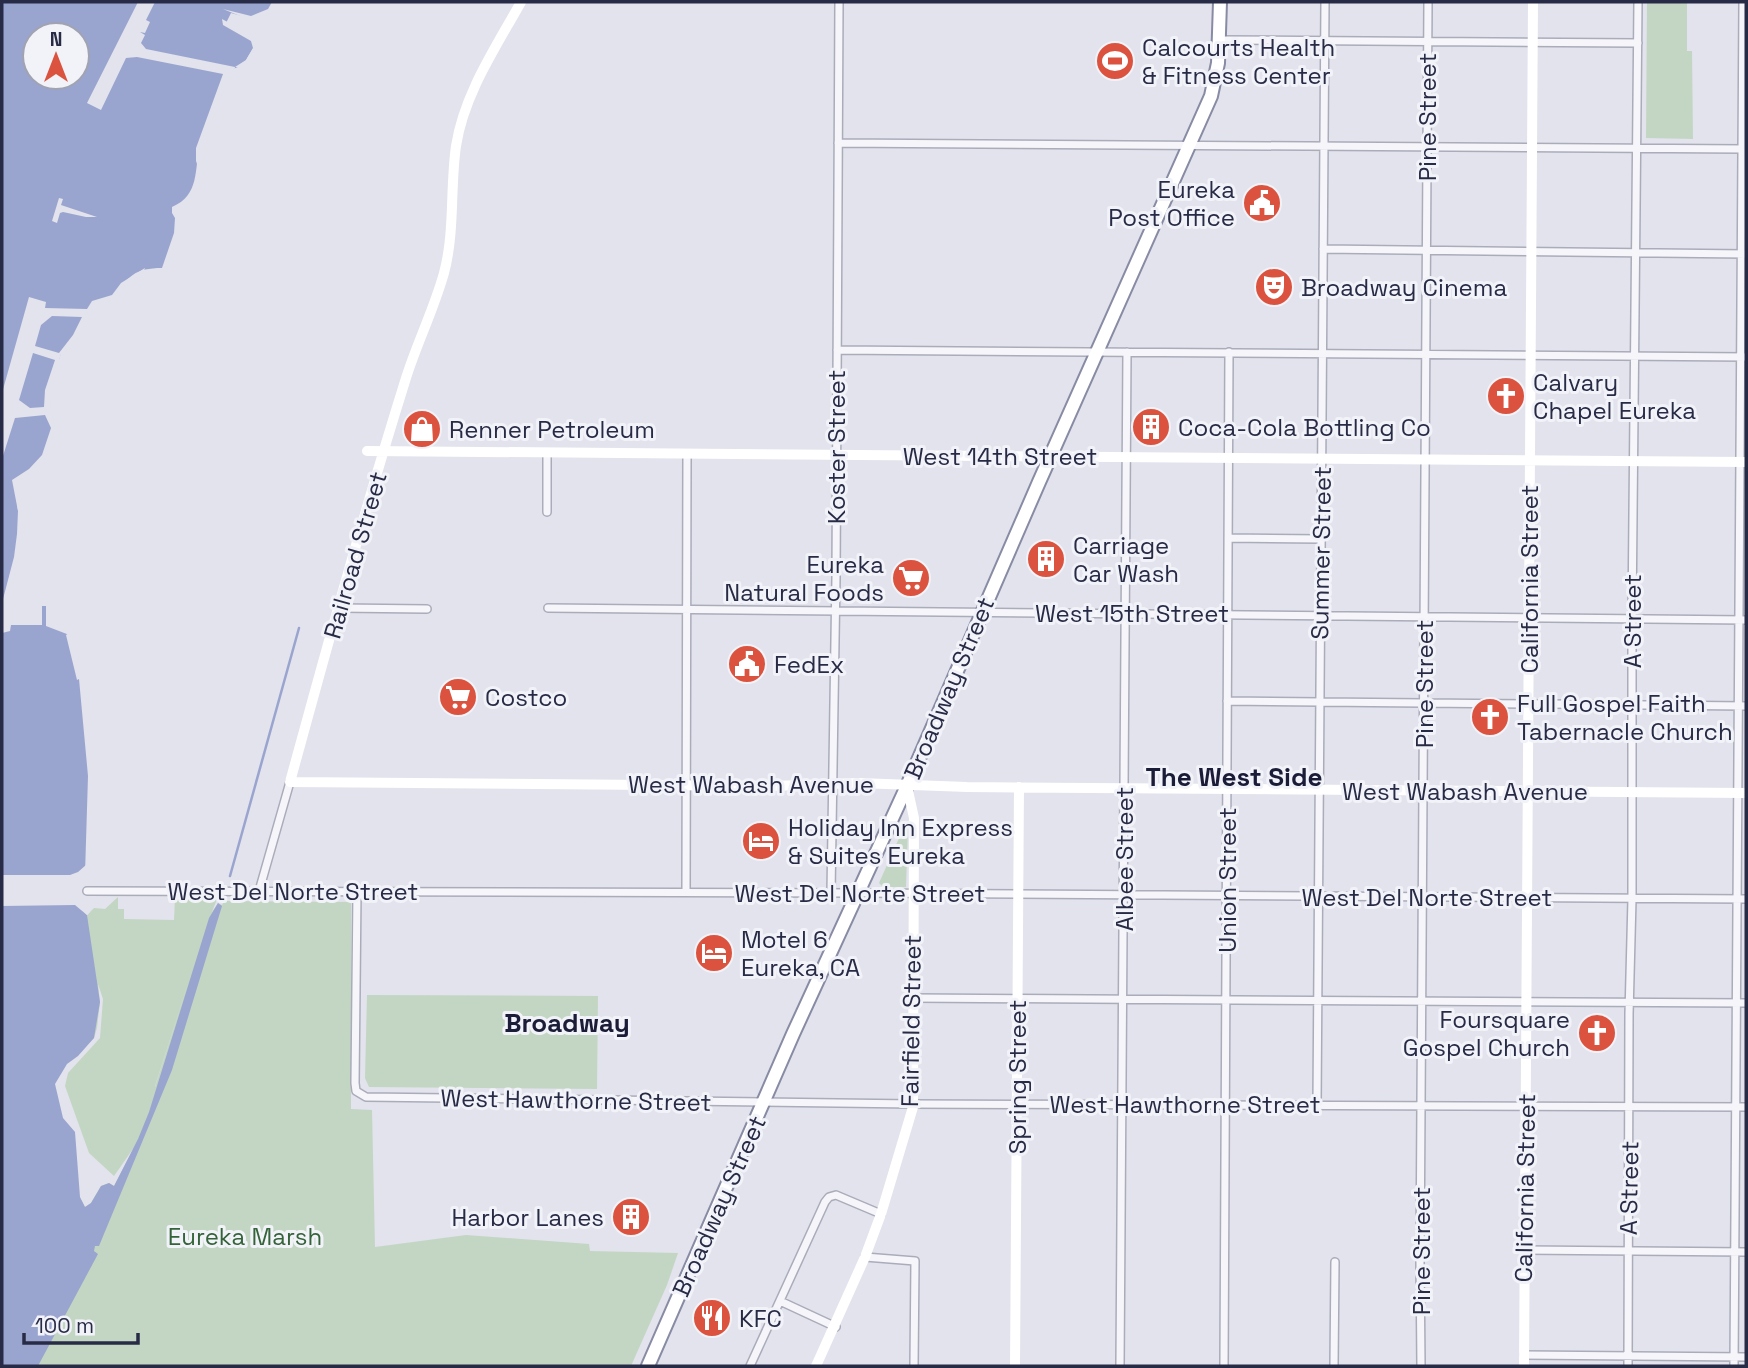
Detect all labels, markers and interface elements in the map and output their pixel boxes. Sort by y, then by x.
north arrow [21,21,91,91]
text: N [50,27,62,52]
place label: Calcourts Health & Fitness Center [1142,32,1335,91]
sports icon: Calcourts Health & Fitness Center [1094,40,1136,82]
street label: Pine Street [1412,53,1443,181]
place label: Eureka Post Office [1108,174,1235,233]
public building icon: Eureka Post Office [1241,182,1283,224]
theatre icon: Broadway Cinema [1253,266,1295,308]
place label: Broadway Cinema [1301,272,1507,303]
place label: Calvary Chapel Eureka [1533,367,1696,426]
street label: Koster Street [821,370,852,524]
church icon: Calvary Chapel Eureka [1485,375,1527,417]
building icon: Coca-Cola Bottling Co [1130,406,1172,448]
shop icon: Renner Petroleum [401,408,443,450]
place label: Coca-Cola Bottling Co [1178,412,1431,443]
place label: Renner Petroleum [449,414,655,445]
street label: West 14th Street [903,441,1097,472]
street label: Summer Street [1304,466,1338,640]
street label: Railroad Street [316,468,394,642]
street label: California Street [1514,485,1545,673]
place label: Carriage Car Wash [1073,530,1179,589]
building icon: Carriage Car Wash [1025,538,1067,580]
place label: Eureka Natural Foods [724,549,884,608]
supermarket icon: Eureka Natural Foods [890,557,932,599]
street label: A Street [1617,574,1648,668]
street label: Broadway Street [897,592,1001,784]
street label: West 15th Street [1035,598,1229,629]
street label: Pine Street [1409,620,1440,748]
public building icon: FedEx [726,643,768,685]
place label: FedEx [774,649,844,680]
supermarket icon: Costco [437,676,479,718]
place label: Costco [485,682,567,713]
place label: Full Gospel Faith Tabernacle Church [1517,688,1733,747]
church icon: Full Gospel Faith Tabernacle Church [1469,696,1511,738]
district label: The West Side [1145,760,1323,794]
street label: West Wabash Avenue [628,769,874,800]
street label: West Wabash Avenue [1342,776,1588,807]
street label: Albee Street [1109,787,1140,931]
street label: Union Street [1212,807,1243,953]
place label: Holiday Inn Express & Suites Eureka [788,812,1013,871]
hotel icon: Holiday Inn Express & Suites Eureka [740,820,782,862]
street label: West Del Norte Street [168,876,418,907]
street label: West Del Norte Street [735,878,985,909]
street label: West Del Norte Street [1302,882,1552,913]
place label: Motel 6 Eureka, CA [741,924,860,983]
hotel icon: Motel 6 Eureka, CA [693,932,735,974]
street label: Fairfield Street [894,935,928,1107]
street label: Spring Street [1002,1000,1033,1154]
place label: Foursquare Gospel Church [1403,1004,1570,1063]
district label: Broadway [504,1006,630,1040]
church icon: Foursquare Gospel Church [1576,1012,1618,1054]
street label: West Hawthorne Street [440,1082,712,1118]
street label: West Hawthorne Street [1049,1089,1321,1120]
street label: California Street [1508,1093,1542,1283]
street label: Broadway Street [665,1111,773,1301]
street label: A Street [1613,1141,1645,1235]
street label: Pine Street [1406,1187,1437,1315]
building icon: Harbor Lanes [610,1196,652,1238]
place label: Harbor Lanes [451,1202,604,1233]
park label: Eureka Marsh [168,1221,322,1252]
restaurant icon: KFC [691,1297,733,1339]
scale bar [24,1302,138,1346]
place label: KFC [739,1303,782,1334]
text: 100 m [35,1312,94,1339]

